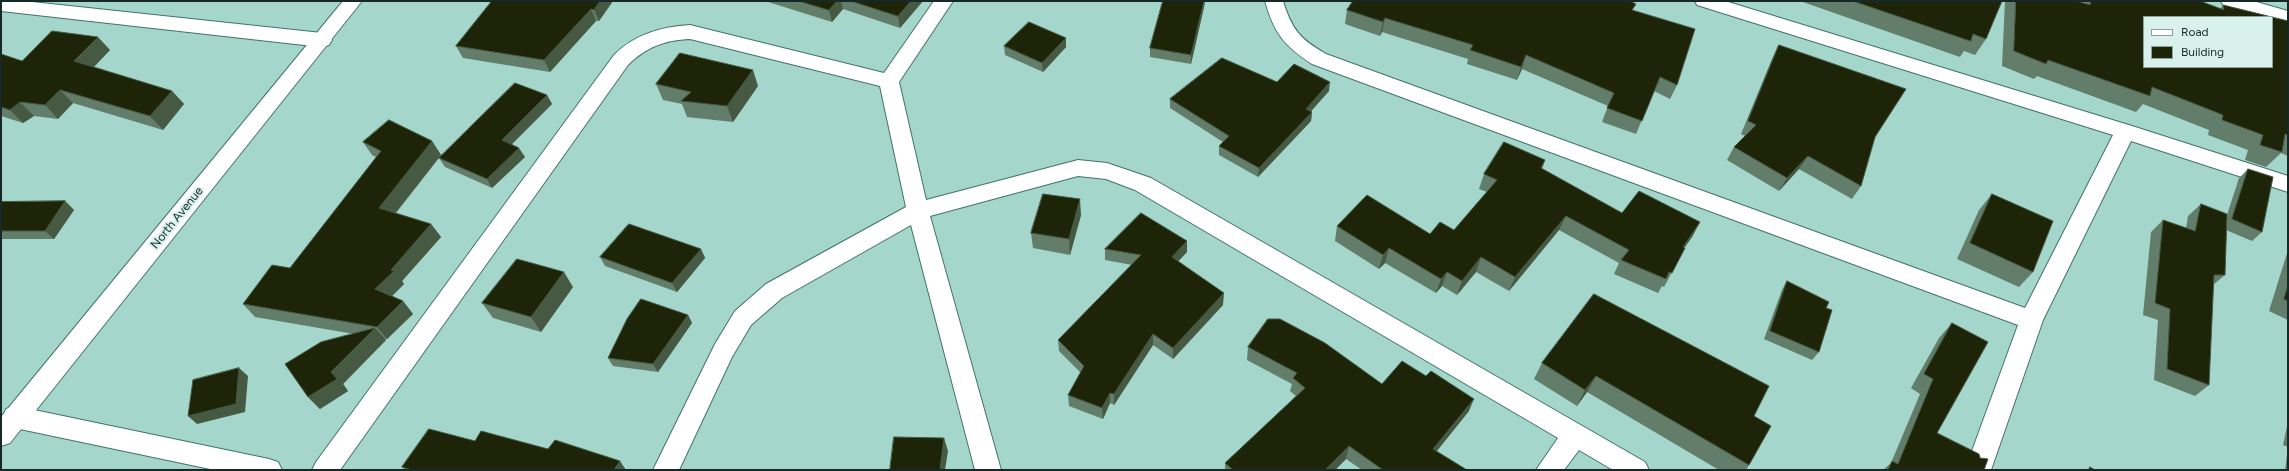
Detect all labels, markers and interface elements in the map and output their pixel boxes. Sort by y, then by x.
legend [2143,16,2273,68]
text: Road [2181,25,2209,39]
text: Building [2181,45,2224,59]
street label: North Avenue [148,184,206,252]

